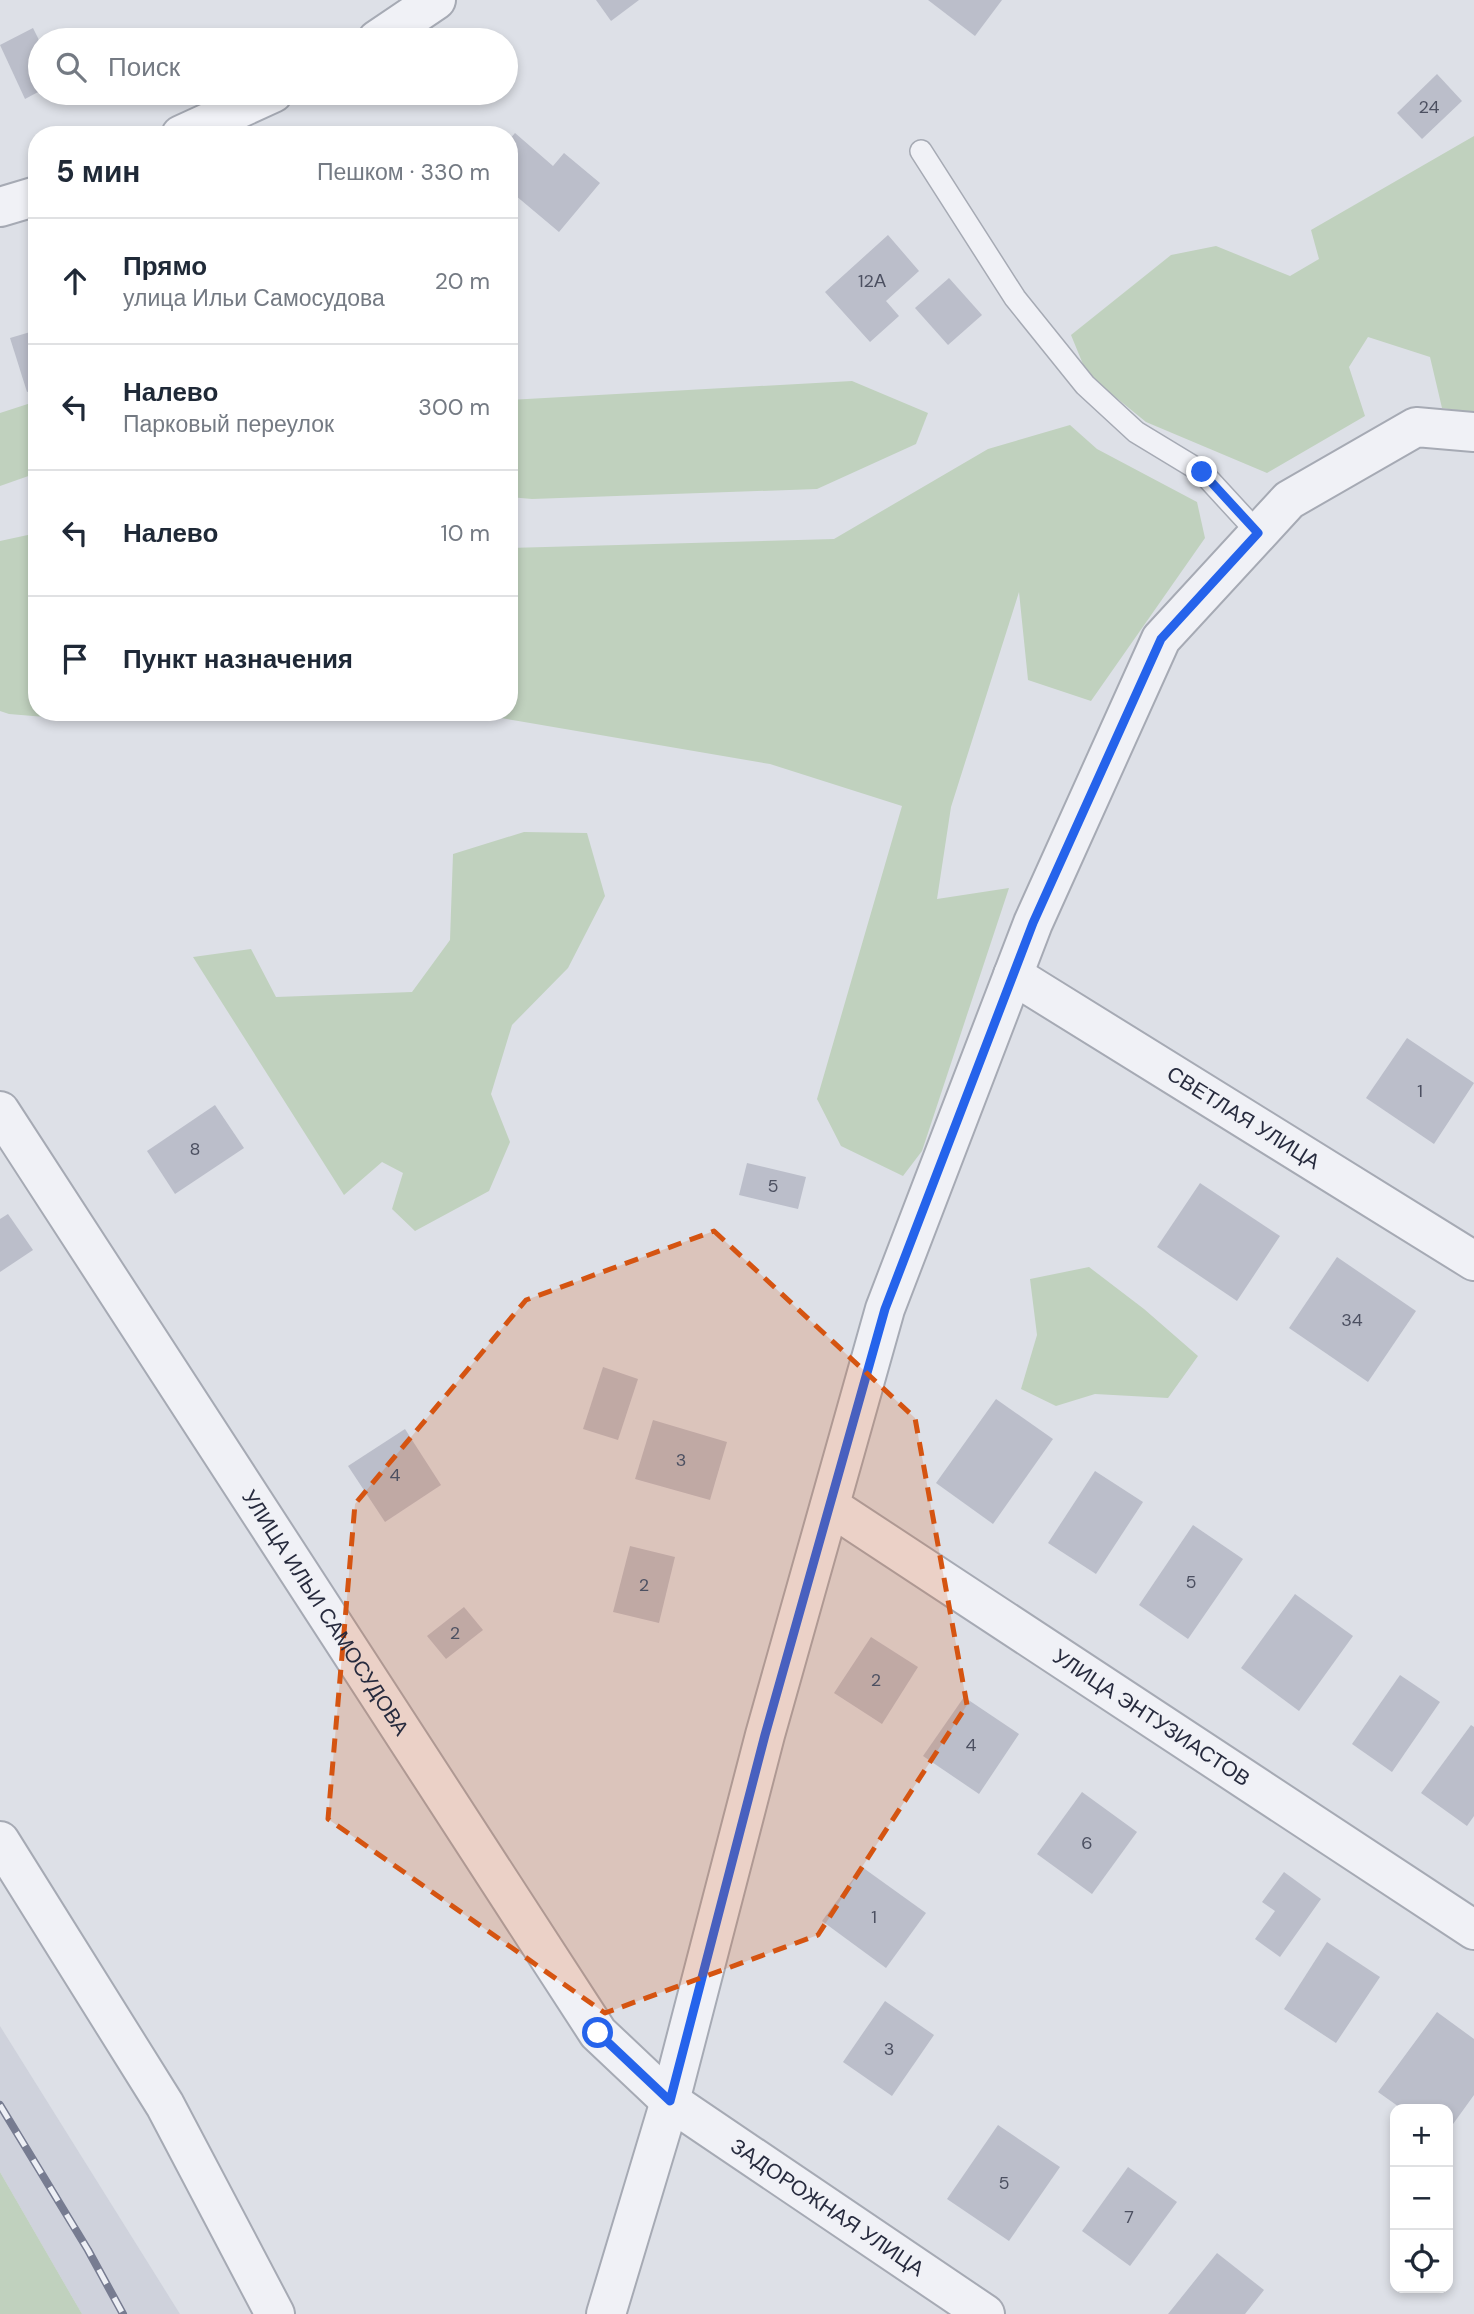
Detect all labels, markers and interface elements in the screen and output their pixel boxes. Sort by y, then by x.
search box [28,28,518,105]
icon: search [52,48,90,86]
text: Поиск [108,50,180,84]
house number: 24 [1419,95,1440,119]
text: 5 мин [56,152,140,191]
text: Пешком · 330 m [317,157,490,187]
text: Прямо [123,249,207,283]
icon: ahead [56,262,94,300]
text: 20 m [435,266,490,296]
house number: 12А [858,269,886,293]
text: улица Ильи Самосудова [123,283,385,313]
text: Налево [123,375,218,409]
icon: left [56,388,94,426]
text: 300 m [418,392,490,422]
text: Парковый переулок [123,409,334,439]
route end [1186,456,1217,487]
icon: left [56,514,94,552]
text: Налево [123,516,218,550]
text: 10 m [440,518,490,548]
icon: arrive [56,640,94,678]
text: Пункт назначения [123,642,353,676]
street label: СВЕТЛАЯ УЛИЦА [1161,1060,1325,1176]
house number: 1 [1417,1079,1423,1103]
house number: 8 [190,1137,200,1161]
house number: 5 [768,1174,778,1198]
house number: 34 [1341,1308,1363,1332]
house number: 3 [676,1448,686,1472]
house number: 4 [390,1463,401,1487]
street label: УЛИЦА ИЛЬИ САМОСУДОВА [235,1485,415,1741]
house number: 5 [1186,1570,1196,1594]
house number: 2 [639,1573,649,1597]
house number: 2 [450,1621,460,1645]
street label: УЛИЦА ЭНТУЗИАСТОВ [1048,1643,1256,1793]
house number: 2 [871,1668,881,1692]
house number: 4 [966,1733,977,1757]
house number: 6 [1081,1831,1093,1855]
house number: 1 [871,1905,877,1929]
route start [582,2017,613,2048]
house number: 3 [884,2037,894,2061]
map controls [1390,2104,1453,2293]
button: + [1390,2104,1453,2167]
street label: ЗАДОРОЖНАЯ УЛИЦА [725,2132,930,2283]
button: − [1390,2167,1453,2230]
house number: 5 [999,2171,1009,2195]
house number: 7 [1124,2205,1134,2229]
button: locate [1390,2230,1453,2293]

